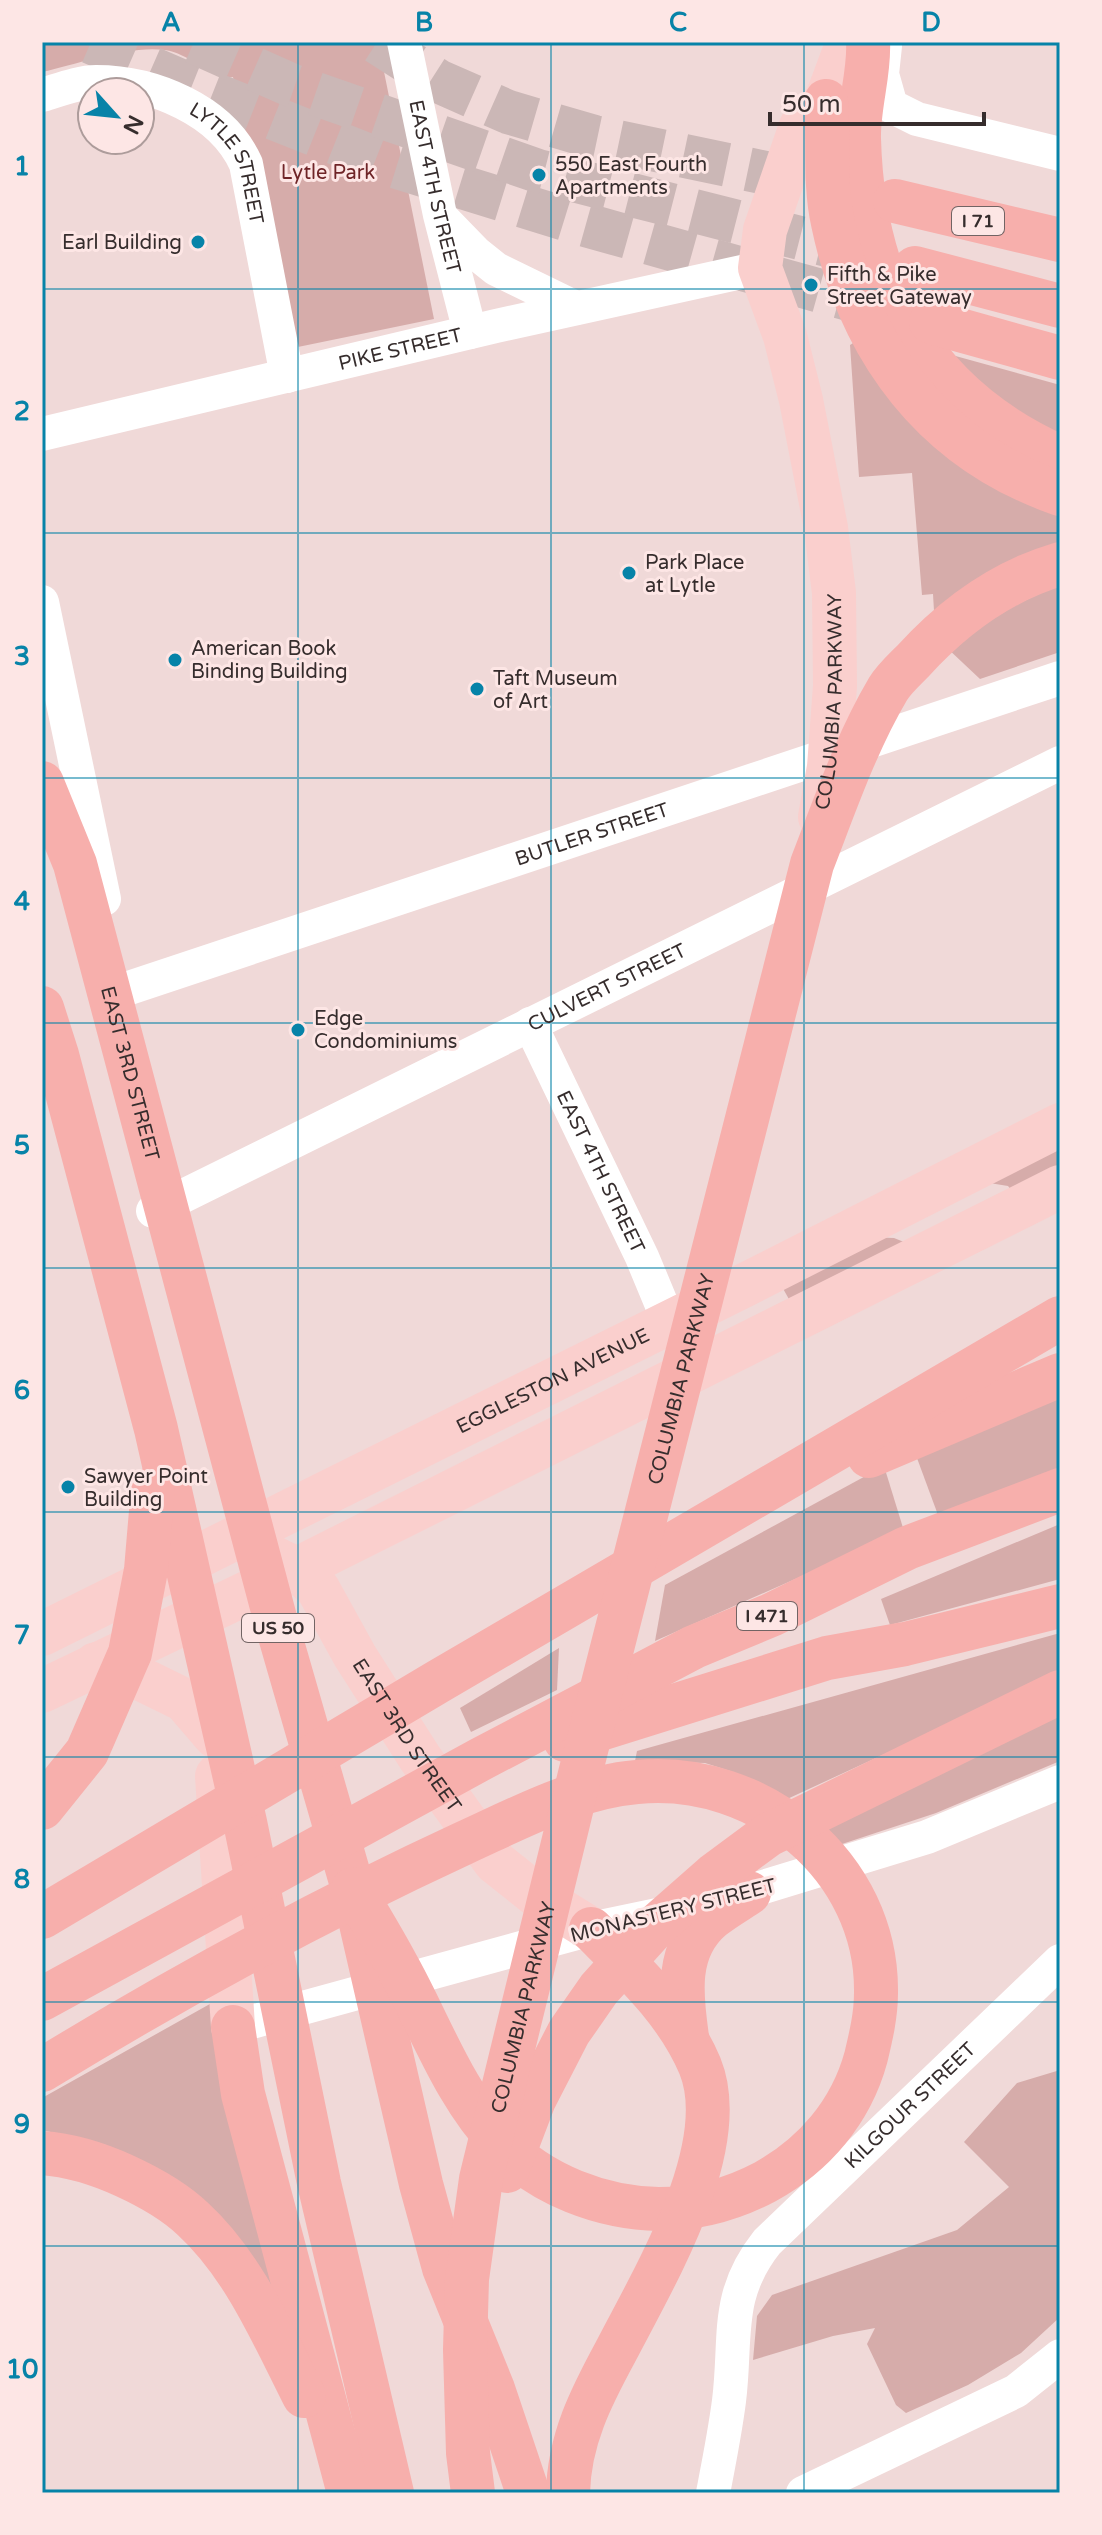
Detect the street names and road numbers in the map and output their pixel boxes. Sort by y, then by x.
street label: LYTLE STREET [185,98,268,226]
street label: EAST 4TH STREET [403,98,466,276]
road number: I 71 [952,207,1004,235]
street label: PIKE STREET [336,324,464,376]
street label: COLUMBIA PARKWAY [811,593,848,812]
street label: BUTLER STREET [512,798,672,872]
street label: CULVERT STREET [524,939,690,1037]
street label: EAST 3RD STREET [95,984,164,1163]
street label: EAST 4TH STREET [551,1087,649,1257]
street label: COLUMBIA PARKWAY [643,1271,720,1487]
street label: EGGLESTON AVENUE [452,1323,654,1439]
road number: I 471 [737,1602,797,1630]
road number: US 50 [242,1614,314,1642]
street label: EAST 3RD STREET [347,1654,466,1817]
street label: MONASTERY STREET [568,1874,779,1948]
street label: COLUMBIA PARKWAY [486,1899,561,2116]
street label: KILGOUR STREET [840,2038,981,2174]

